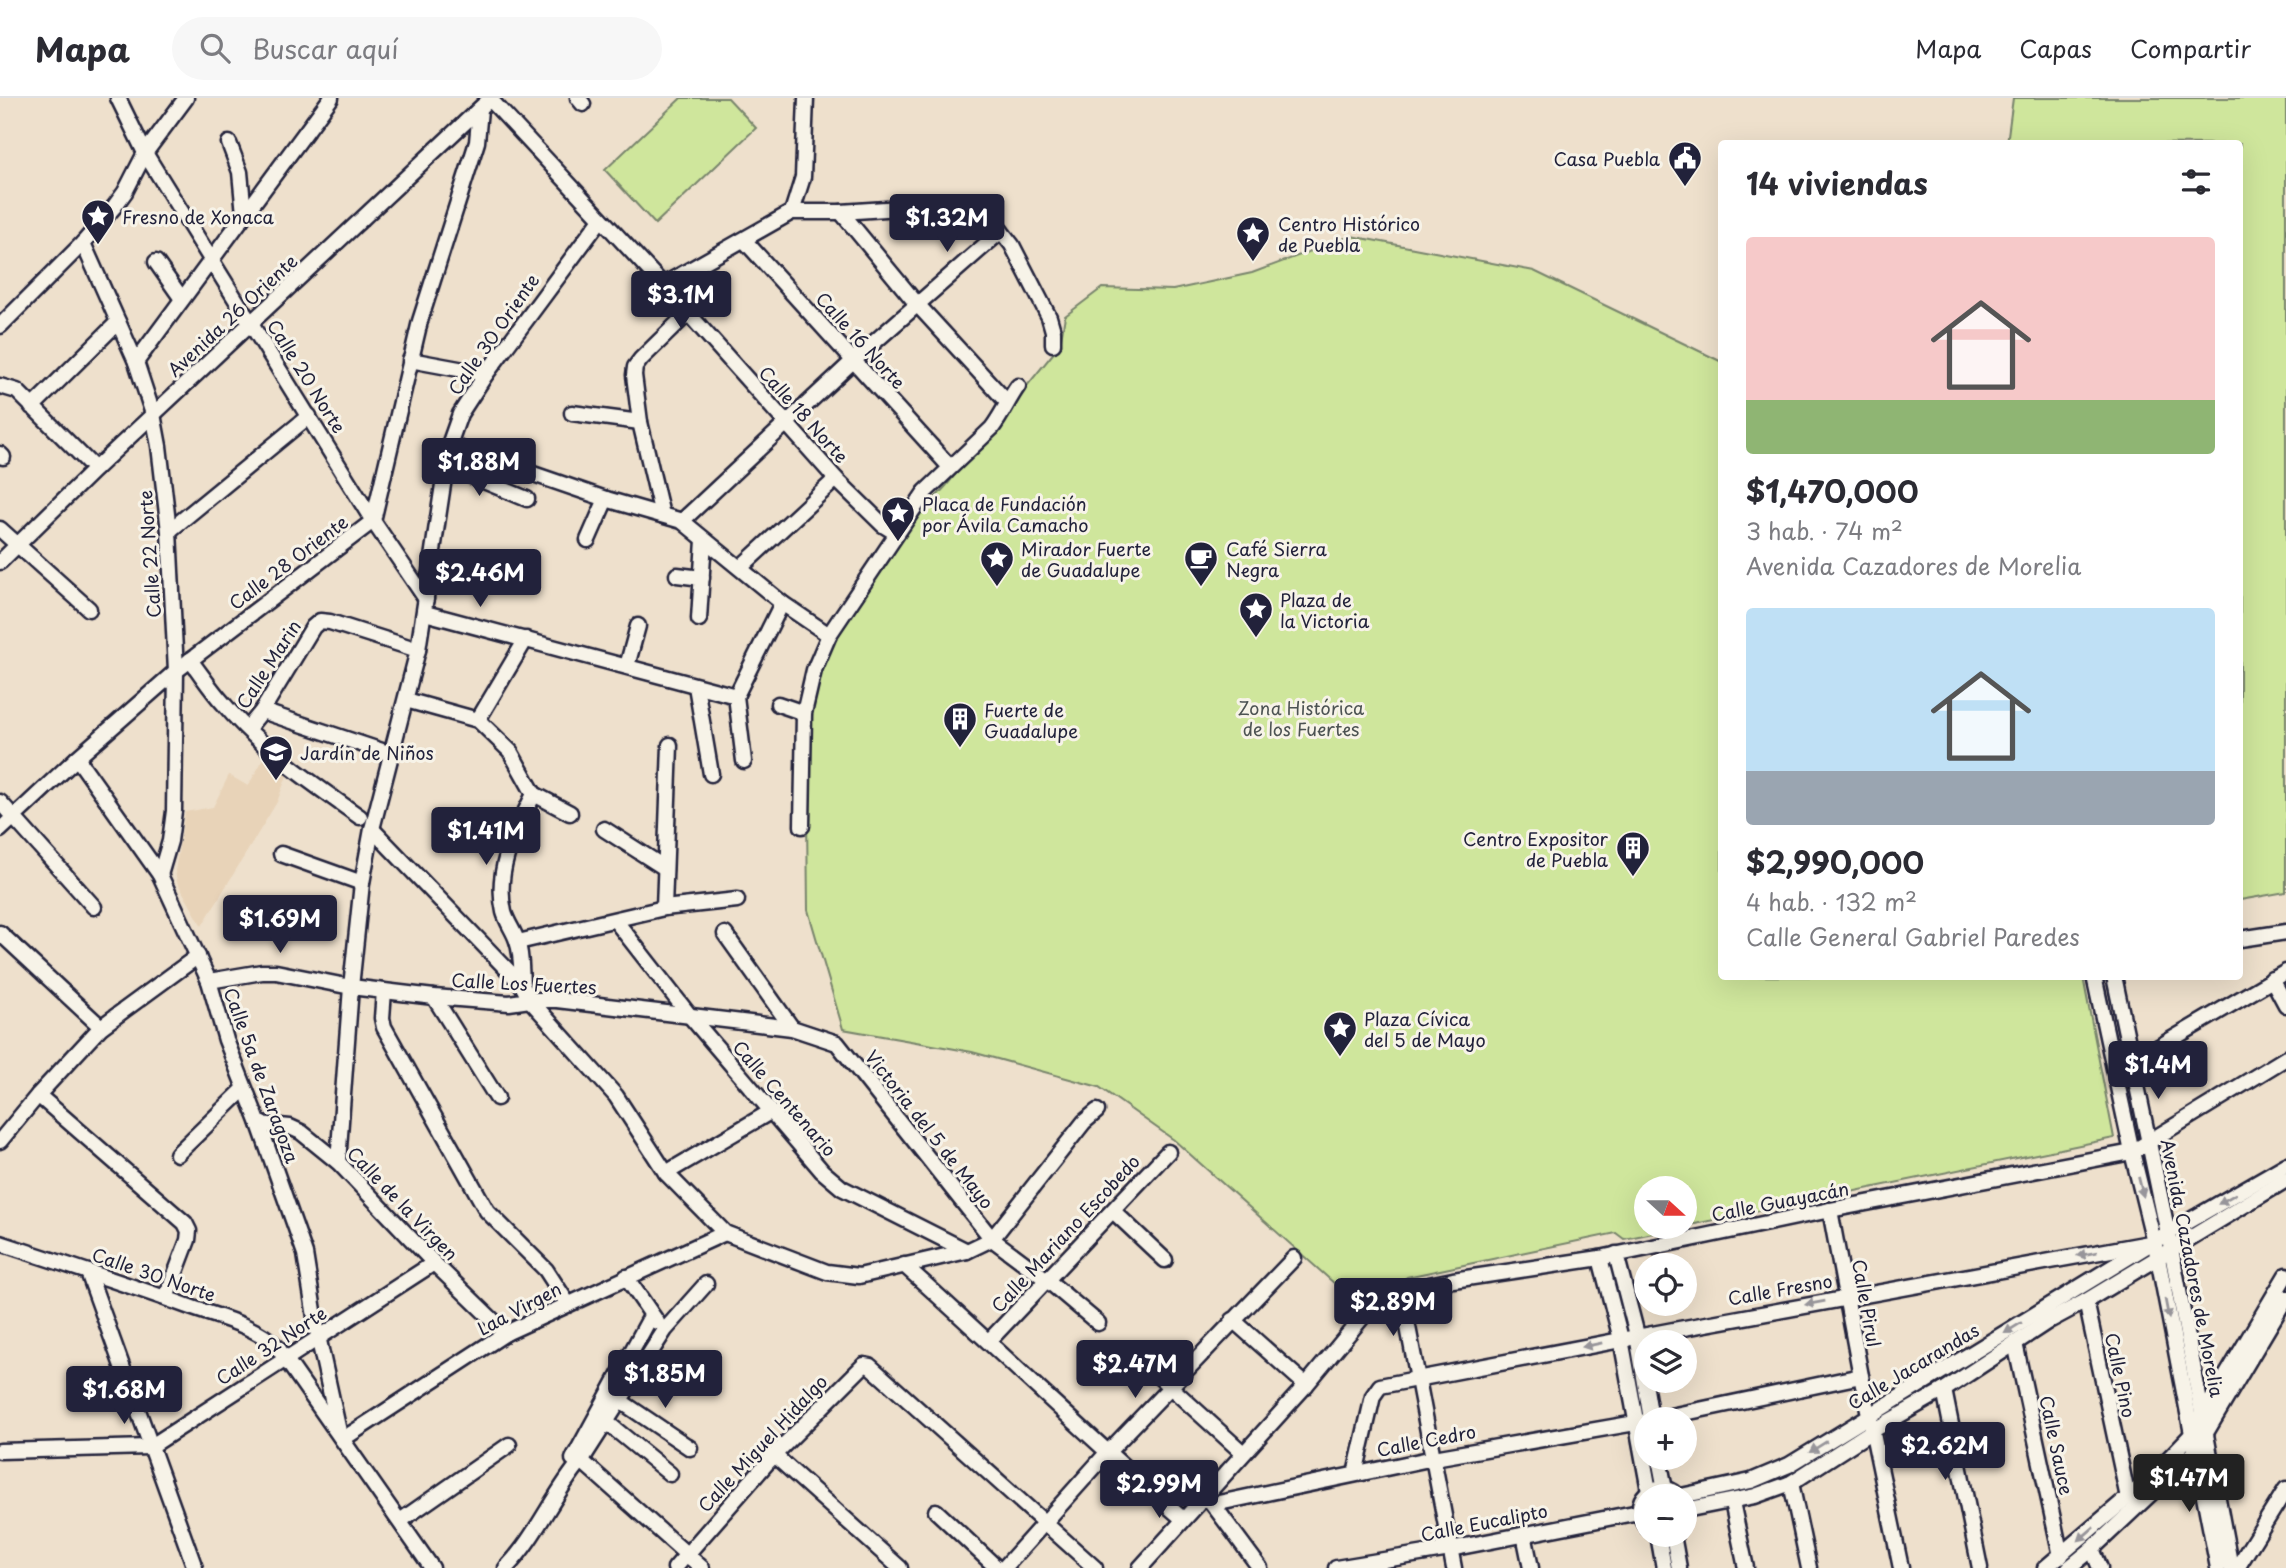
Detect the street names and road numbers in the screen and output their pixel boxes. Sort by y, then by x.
street label: Avenida 26 Oriente [161,247,303,382]
street label: Calle 30 Oriente [441,268,545,400]
street label: Calle 16 Norte [810,285,912,395]
street label: Calle 20 Norte [261,314,353,438]
street label: Calle 18 Norte [753,359,855,469]
street label: Calle 22 Norte [131,489,167,619]
street label: Calle 28 Oriente [223,508,353,616]
street label: Calle Marin [229,614,307,714]
street label: Calle Los Fuertes [451,966,597,1000]
street label: Calle 5a de Zaragoza [218,984,307,1167]
street label: Calle Centenario [727,1034,843,1162]
street label: Victoria del 5 de Mayo [859,1044,1001,1214]
street label: Avenida Cazadores de Morelia [2155,1137,2231,1399]
street label: Calle de la Virgen [341,1140,465,1266]
street label: Calle Mariano Escobedo [984,1148,1146,1318]
street label: Calle Guayacán [1709,1174,1851,1228]
street label: Calle 30 Norte [89,1240,219,1308]
street label: Calle Pirul [1846,1257,1888,1349]
street label: Calle Fresno [1726,1267,1834,1311]
street label: Laa Virgen [472,1275,566,1341]
street label: Calle 32 Norte [210,1299,332,1391]
street label: Calle Jacarandas [1842,1316,1984,1416]
street label: Calle Pino [2099,1330,2143,1420]
street label: Calle Miguel Hidalgo [691,1368,833,1518]
street label: Calle Sauce [2033,1393,2081,1497]
street label: Calle Cedro [1374,1417,1478,1463]
street label: Calle Eucalipto [1418,1496,1550,1548]

